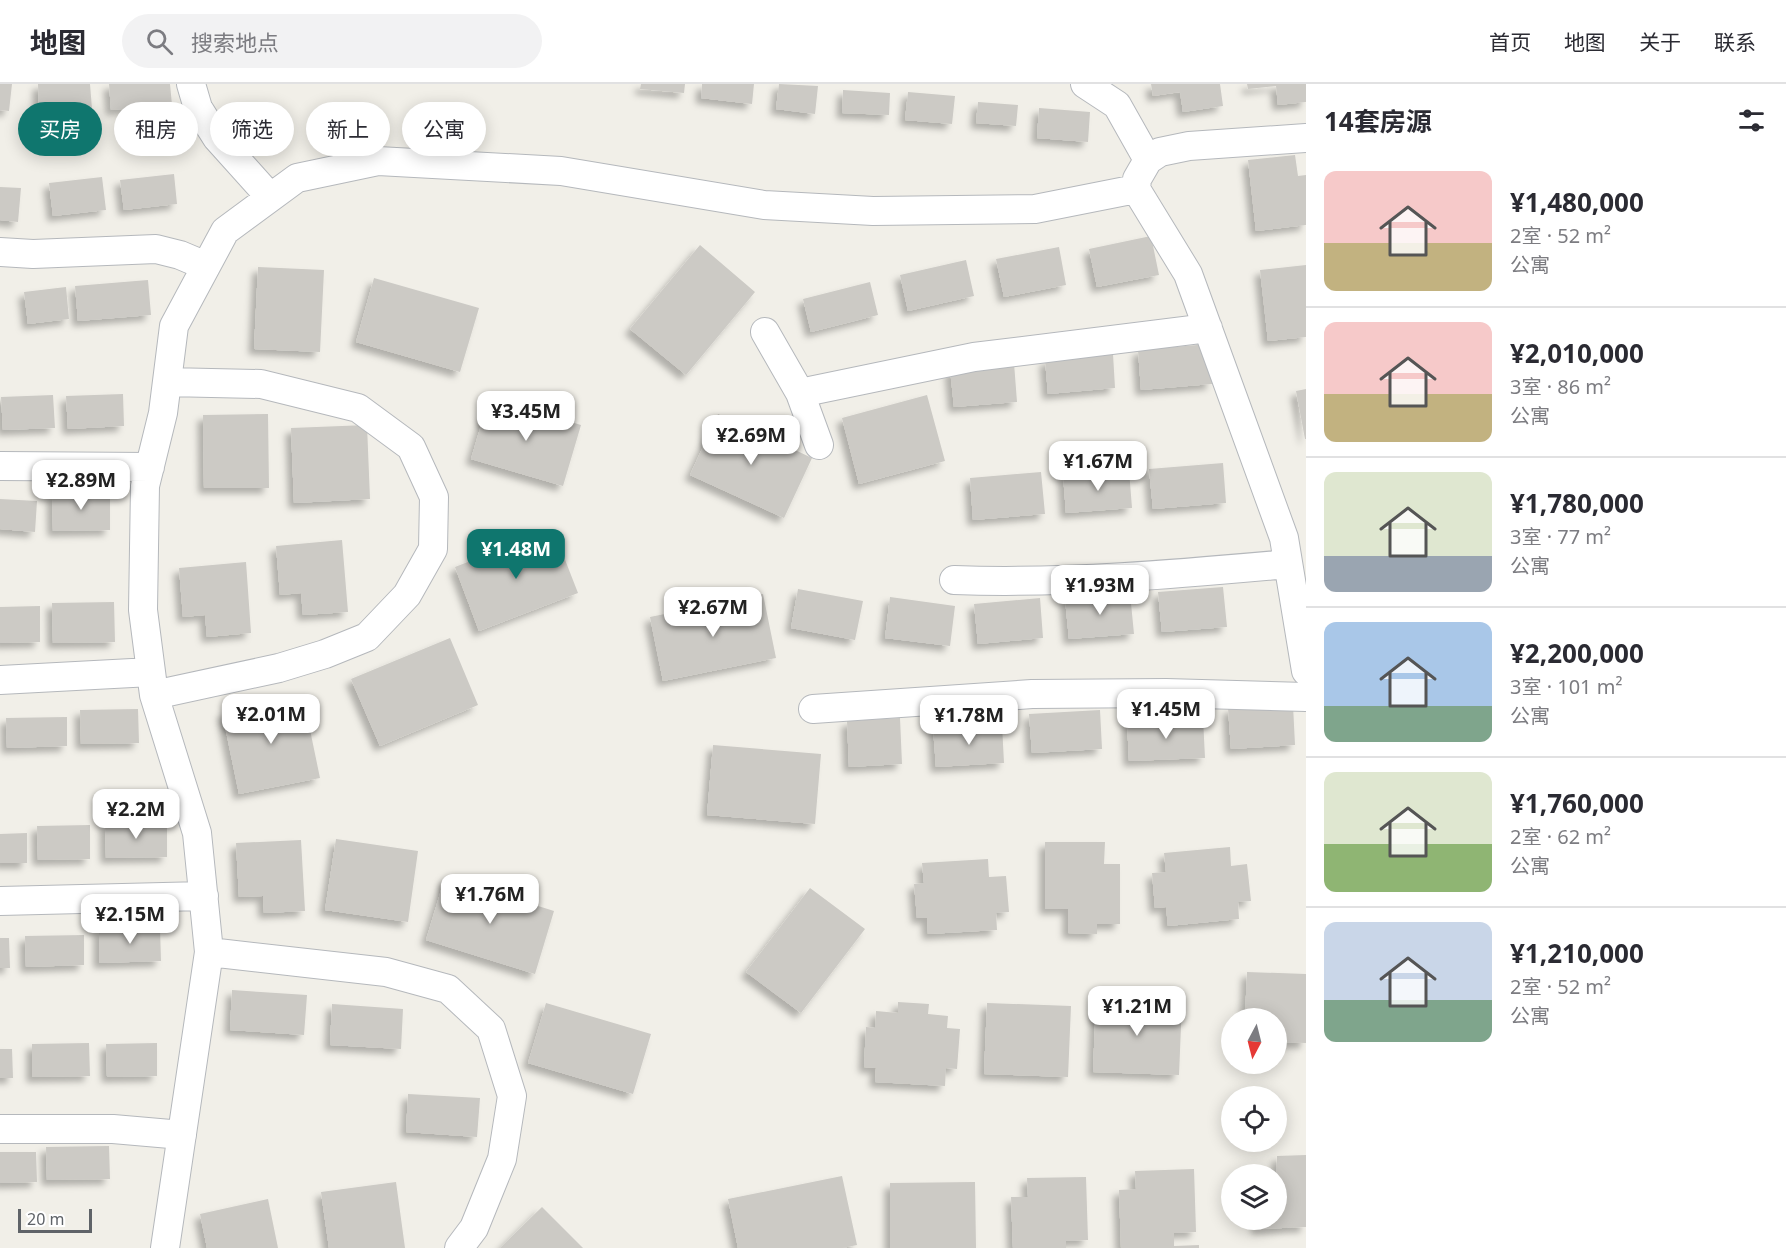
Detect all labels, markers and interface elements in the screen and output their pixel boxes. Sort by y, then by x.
search box [122,14,542,68]
text: 地图 [30,23,86,61]
icon: search [143,25,176,58]
text: 搜索地点 [191,27,279,57]
text: 首页 [1489,28,1531,56]
text: 地图 [1564,28,1606,56]
text: 关于 [1639,28,1681,56]
text: 联系 [1714,28,1756,56]
chip: 买房 [18,102,102,156]
chip: 租房 [114,102,198,156]
chip: 筛选 [210,102,294,156]
chip: 新上 [306,102,390,156]
chip: 公寓 [402,102,486,156]
text: 14套房源 [1324,103,1432,139]
icon: filters [1735,104,1768,137]
text: ¥1,480,000 [1510,184,1644,220]
icon: home [1372,195,1444,267]
text: 2室 · 52 m² [1510,222,1611,249]
text: 公寓 [1510,251,1550,278]
text: ¥2,010,000 [1510,335,1644,371]
icon: home [1372,346,1444,418]
text: 3室 · 86 m² [1510,373,1611,400]
pin: ¥3.45M [477,391,575,442]
text: ¥3.45M [491,397,561,424]
text: 公寓 [1510,402,1550,429]
pin: ¥2.69M [702,415,800,466]
text: ¥2.69M [716,421,786,448]
pin: ¥1.67M [1049,441,1147,492]
text: ¥1.67M [1063,447,1133,474]
pin: ¥2.89M [32,460,130,511]
text: ¥2.89M [46,466,116,493]
text: ¥1,780,000 [1510,485,1644,521]
icon: home [1372,496,1444,568]
text: 3室 · 77 m² [1510,523,1611,550]
pin: ¥1.48M [467,529,565,580]
text: ¥1.48M [481,535,551,562]
text: 公寓 [1510,552,1550,579]
pin: ¥1.93M [1051,565,1149,616]
text: ¥1.93M [1065,571,1135,598]
pin: ¥2.67M [664,587,762,638]
text: ¥2.67M [678,593,748,620]
text: ¥2,200,000 [1510,635,1644,671]
icon: home [1372,646,1444,718]
text: 3室 · 101 m² [1510,673,1622,700]
pin: ¥1.45M [1117,689,1215,740]
pin: ¥2.01M [222,694,320,745]
pin: ¥1.78M [920,695,1018,746]
text: ¥1.45M [1131,695,1201,722]
text: ¥2.01M [236,700,306,727]
text: ¥1.78M [934,701,1004,728]
text: 公寓 [1510,702,1550,729]
text: ¥1,760,000 [1510,785,1644,821]
pin: ¥2.2M [94,789,178,840]
text: ¥2.2M [107,795,165,822]
icon: home [1372,796,1444,868]
text: 2室 · 62 m² [1510,823,1611,850]
text: 公寓 [1510,852,1550,879]
pin: ¥1.76M [441,874,539,925]
text: ¥1.76M [455,880,525,907]
pin: ¥2.15M [81,894,179,945]
text: ¥2.15M [95,900,165,927]
text: ¥1,210,000 [1510,935,1644,971]
icon: home [1372,946,1444,1018]
text: 2室 · 52 m² [1510,973,1611,1000]
pin: ¥1.21M [1088,986,1186,1037]
text: ¥1.21M [1102,992,1172,1019]
text: 公寓 [1510,1002,1550,1029]
north arrow [1221,1008,1287,1074]
map controls [1221,1008,1287,1230]
button: locate [1221,1086,1287,1152]
button: layers [1221,1164,1287,1230]
scale bar [18,1206,92,1234]
text: 20 m [27,1208,64,1230]

